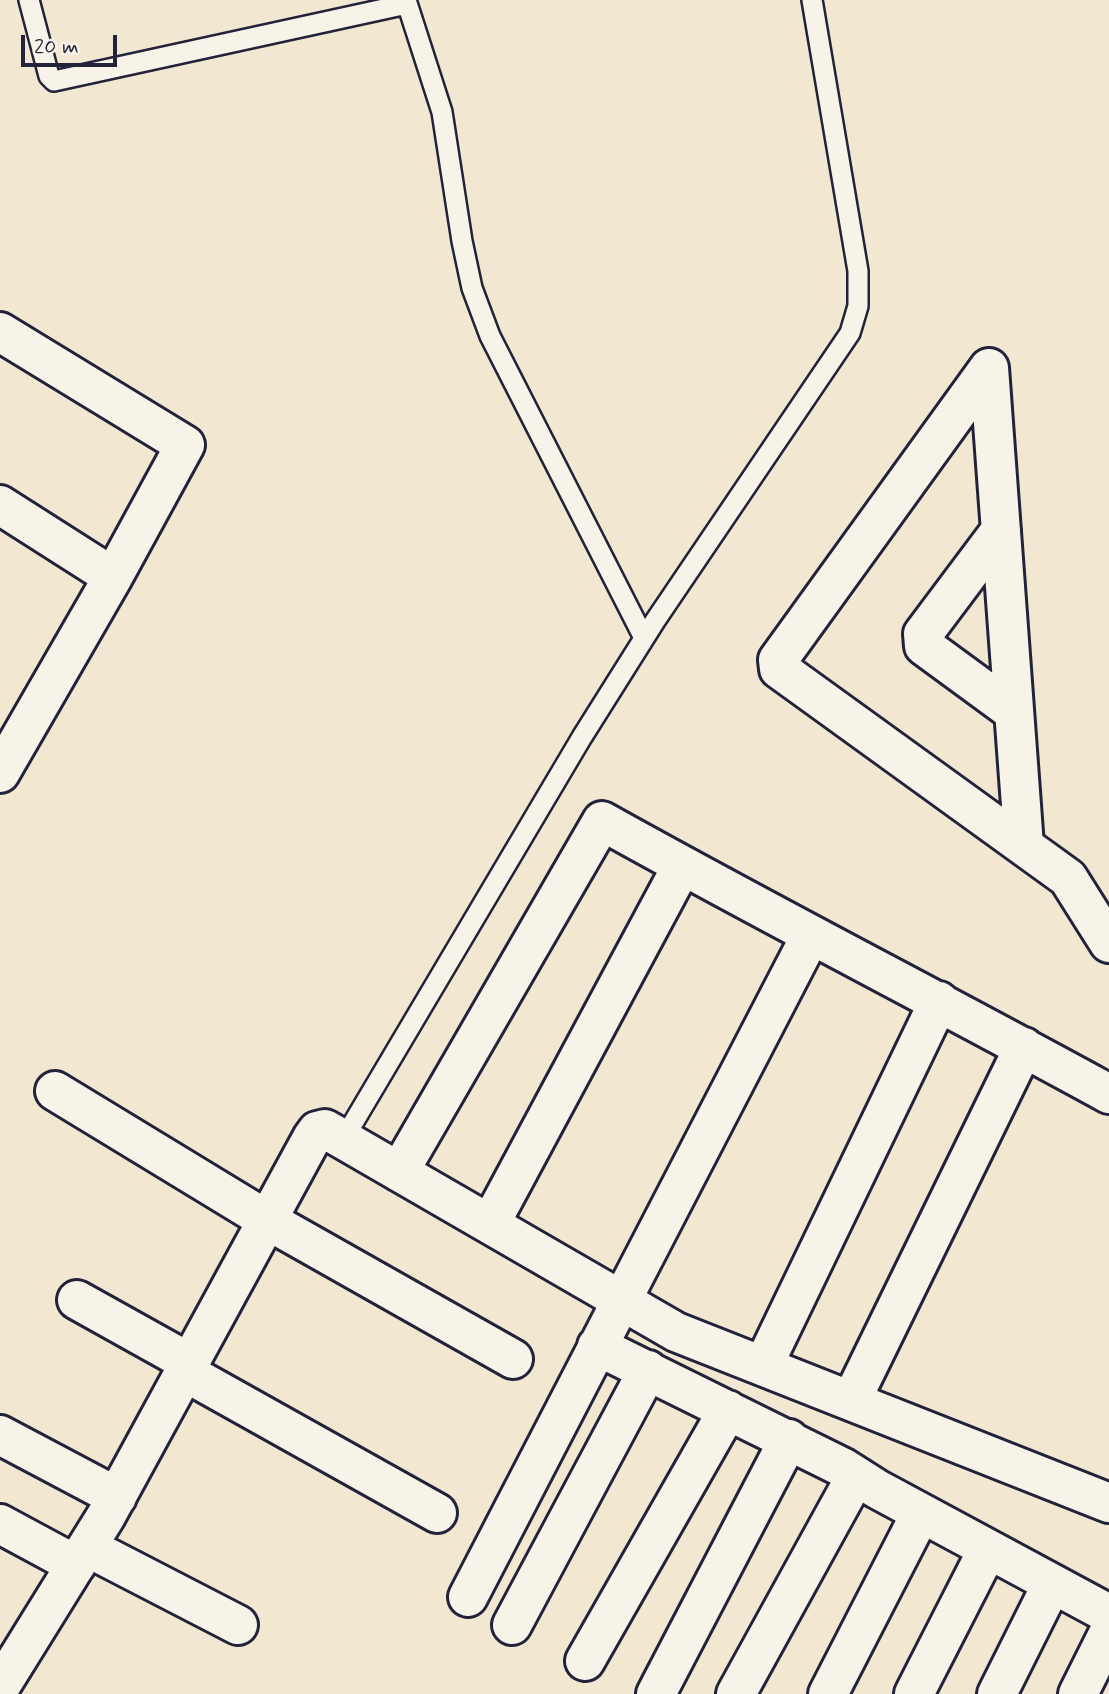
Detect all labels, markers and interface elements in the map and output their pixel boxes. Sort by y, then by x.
scale bar [24,21,121,65]
text: 20 m [34,33,79,61]

